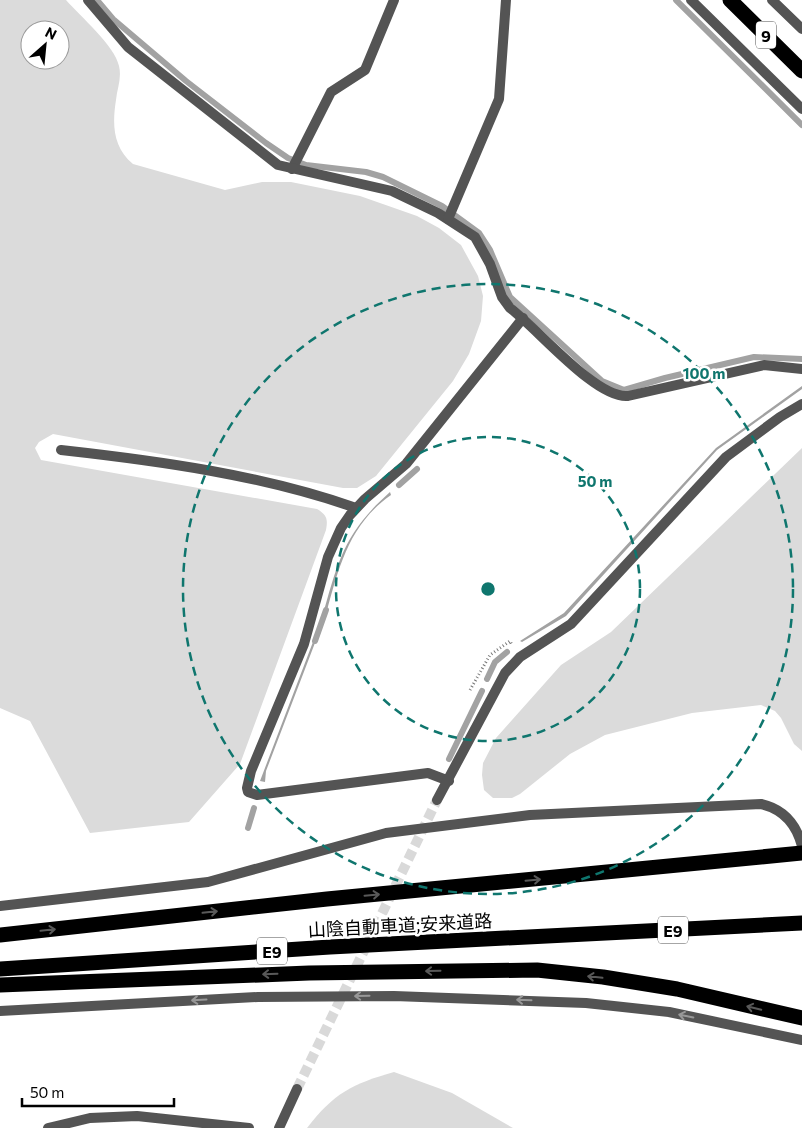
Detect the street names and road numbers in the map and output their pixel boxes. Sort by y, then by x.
road number: 9 [756,22,776,48]
street label: 山陰自動車道;安来道路 [307,909,493,941]
road number: E9 [658,916,688,944]
road number: E9 [257,938,287,964]

